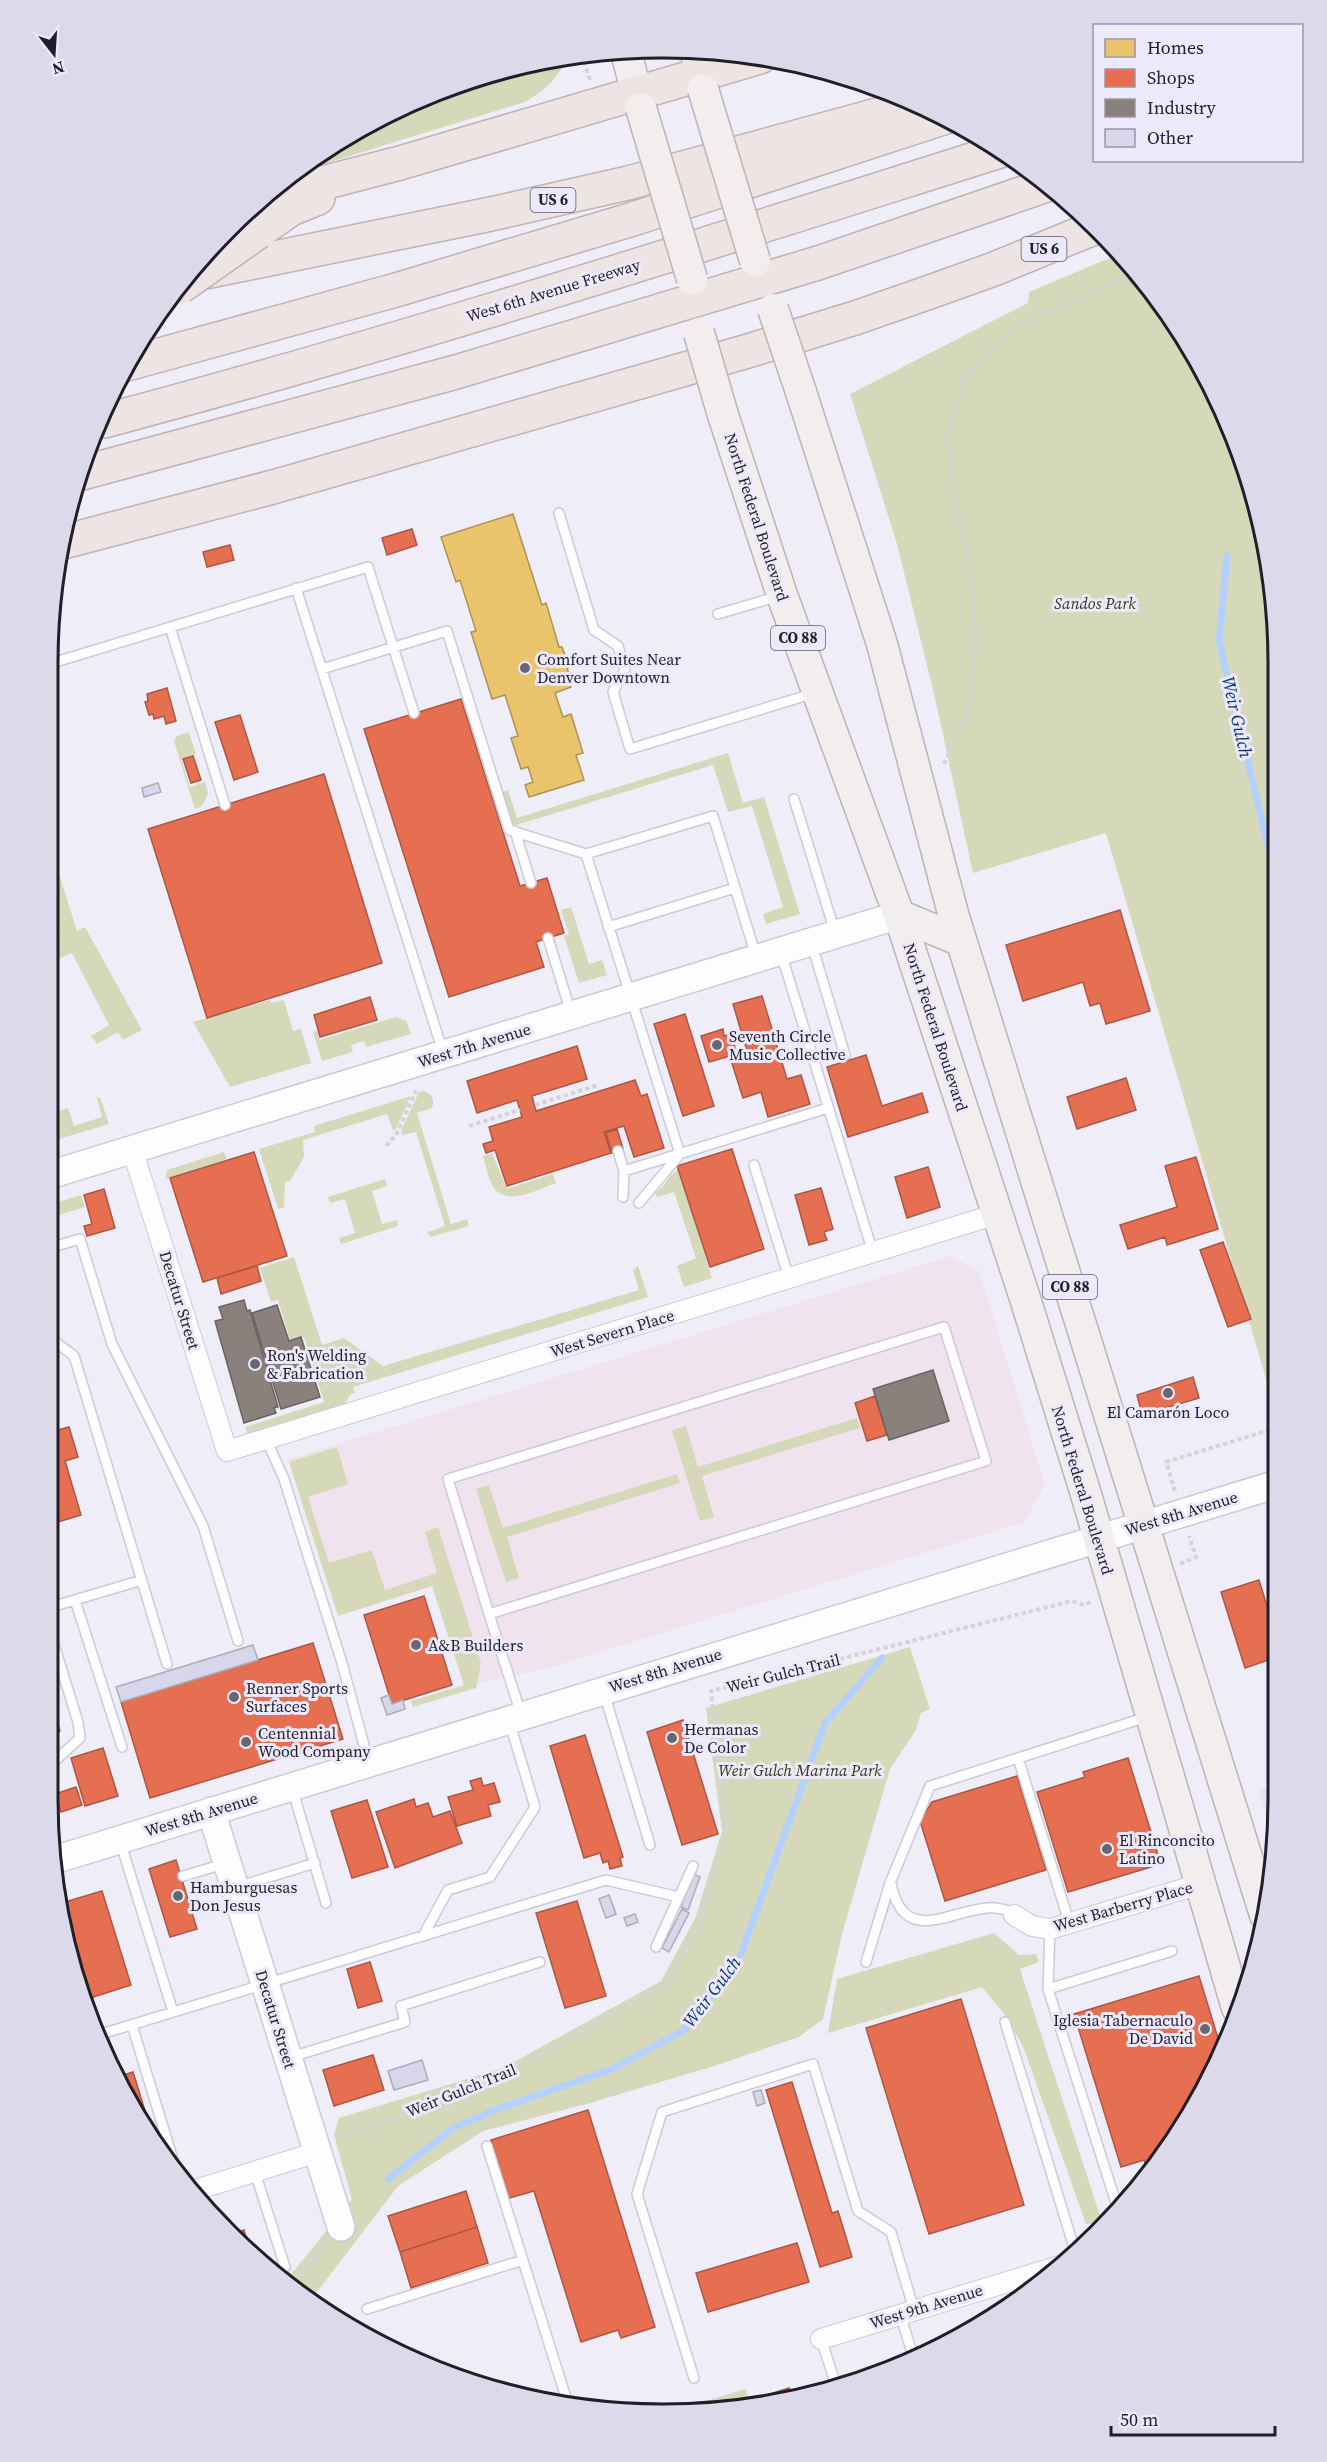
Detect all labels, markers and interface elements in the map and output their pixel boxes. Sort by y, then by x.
north arrow [24,24,84,84]
legend [1093,24,1303,162]
text: Homes [1147,35,1204,60]
text: N [49,56,67,81]
text: Shops [1147,65,1195,90]
text: Industry [1147,95,1217,120]
text: Other [1147,125,1194,150]
road number: US 6 [530,188,576,212]
road number: US 6 [1022,237,1066,261]
street label: West 6th Avenue Freeway [463,253,643,327]
street label: North Federal Boulevard [719,430,795,604]
park label: Sandos Park [1054,592,1136,614]
road number: CO 88 [771,626,825,650]
place label: Comfort Suites Near Denver Downtown [537,648,681,688]
marker: Comfort Suites Near Denver Downtown [518,661,532,675]
water label: Weir Gulch [1216,674,1259,760]
street label: North Federal Boulevard [898,940,974,1114]
street label: West 7th Avenue [415,1017,533,1073]
place label: Seventh Circle Music Collective [729,1025,846,1065]
marker: Seventh Circle Music Collective [710,1038,724,1052]
street label: Decatur Street [155,1248,206,1353]
road number: CO 88 [1043,1275,1097,1299]
street label: West Severn Place [547,1304,677,1362]
place label: Ron's Welding & Fabrication [267,1344,366,1384]
marker: Ron's Welding & Fabrication [248,1357,262,1371]
marker: El Camarón Loco [1161,1386,1175,1400]
place label: El Camarón Loco [1107,1401,1229,1423]
street label: North Federal Boulevard [1047,1403,1119,1577]
street label: West 8th Avenue [1122,1485,1240,1541]
place label: A&B Builders [428,1634,523,1656]
marker: A&B Builders [409,1638,423,1652]
street label: West 8th Avenue [606,1642,724,1698]
street label: Weir Gulch Trail [724,1648,843,1698]
place label: Renner Sports Surfaces [246,1677,348,1717]
marker: Renner Sports Surfaces [227,1690,241,1704]
place label: Hermanas De Color [684,1718,759,1758]
place label: Centennial Wood Company [258,1722,371,1762]
marker: Hermanas De Color [665,1731,679,1745]
marker: Centennial Wood Company [239,1735,253,1749]
park label: Weir Gulch Marina Park [718,1759,882,1781]
street label: West 8th Avenue [142,1786,260,1842]
place label: El Rinconcito Latino [1119,1829,1215,1869]
marker: El Rinconcito Latino [1100,1842,1114,1856]
place label: Hamburguesas Don Jesus [190,1876,297,1916]
street label: West Barberry Place [1051,1876,1195,1936]
marker: Hamburguesas Don Jesus [171,1889,185,1903]
water label: Weir Gulch [677,1951,747,2032]
street label: Decatur Street [251,1967,302,2072]
place label: Iglesia Tabernaculo De David [1053,2009,1193,2049]
marker: Iglesia Tabernaculo De David [1198,2022,1212,2036]
street label: Weir Gulch Trail [403,2058,519,2122]
street label: West 9th Avenue [867,2278,985,2334]
scale bar [1111,2399,1274,2437]
text: 50 m [1120,2407,1158,2432]

